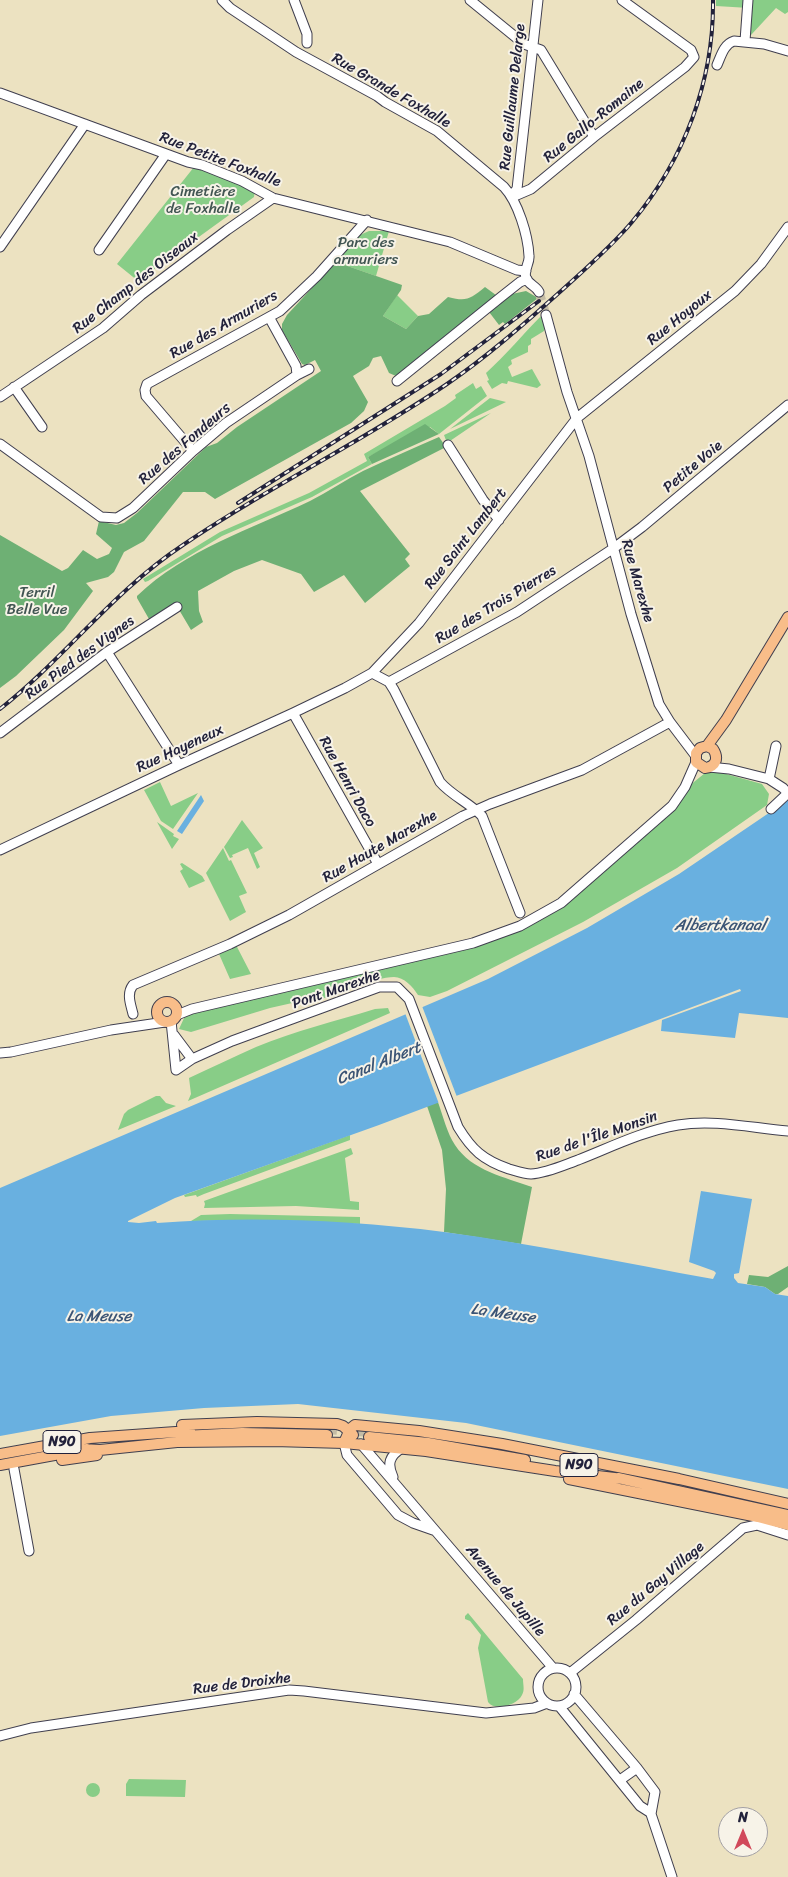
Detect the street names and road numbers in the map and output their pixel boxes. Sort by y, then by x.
street label: Rue Guillaume Delarge [496,23,530,171]
street label: Rue Grande Foxhalle [328,50,454,132]
street label: Rue Gallo-Romaine [540,75,648,167]
street label: Rue Petite Foxhalle [157,129,283,191]
street label: Rue Champ des Oiseaux [69,228,203,338]
street label: Rue Hoyoux [644,286,716,350]
street label: Rue des Armuriers [167,287,281,363]
street label: Rue des Fondeurs [135,399,235,489]
street label: Petite Voie [660,437,726,497]
street label: Rue Saint Lambert [421,485,511,593]
street label: Rue Marexhe [617,538,657,624]
street label: Rue des Trois Pierres [432,562,560,648]
street label: Rue Pied des Vignes [22,612,138,704]
street label: Rue Hayeneux [134,721,226,777]
street label: Rue Henri Daco [315,733,379,831]
street label: Rue Haute Marexhe [320,807,440,887]
street label: Pont Marexhe [290,967,382,1013]
street label: Rue de l'Île Monsin [534,1108,660,1166]
road number: N90 [43,1430,81,1454]
road number: N90 [560,1454,598,1476]
street label: Rue du Gay Village [604,1538,708,1630]
street label: Avenue de Jupille [461,1541,549,1641]
street label: Rue de Droixhe [192,1669,292,1699]

